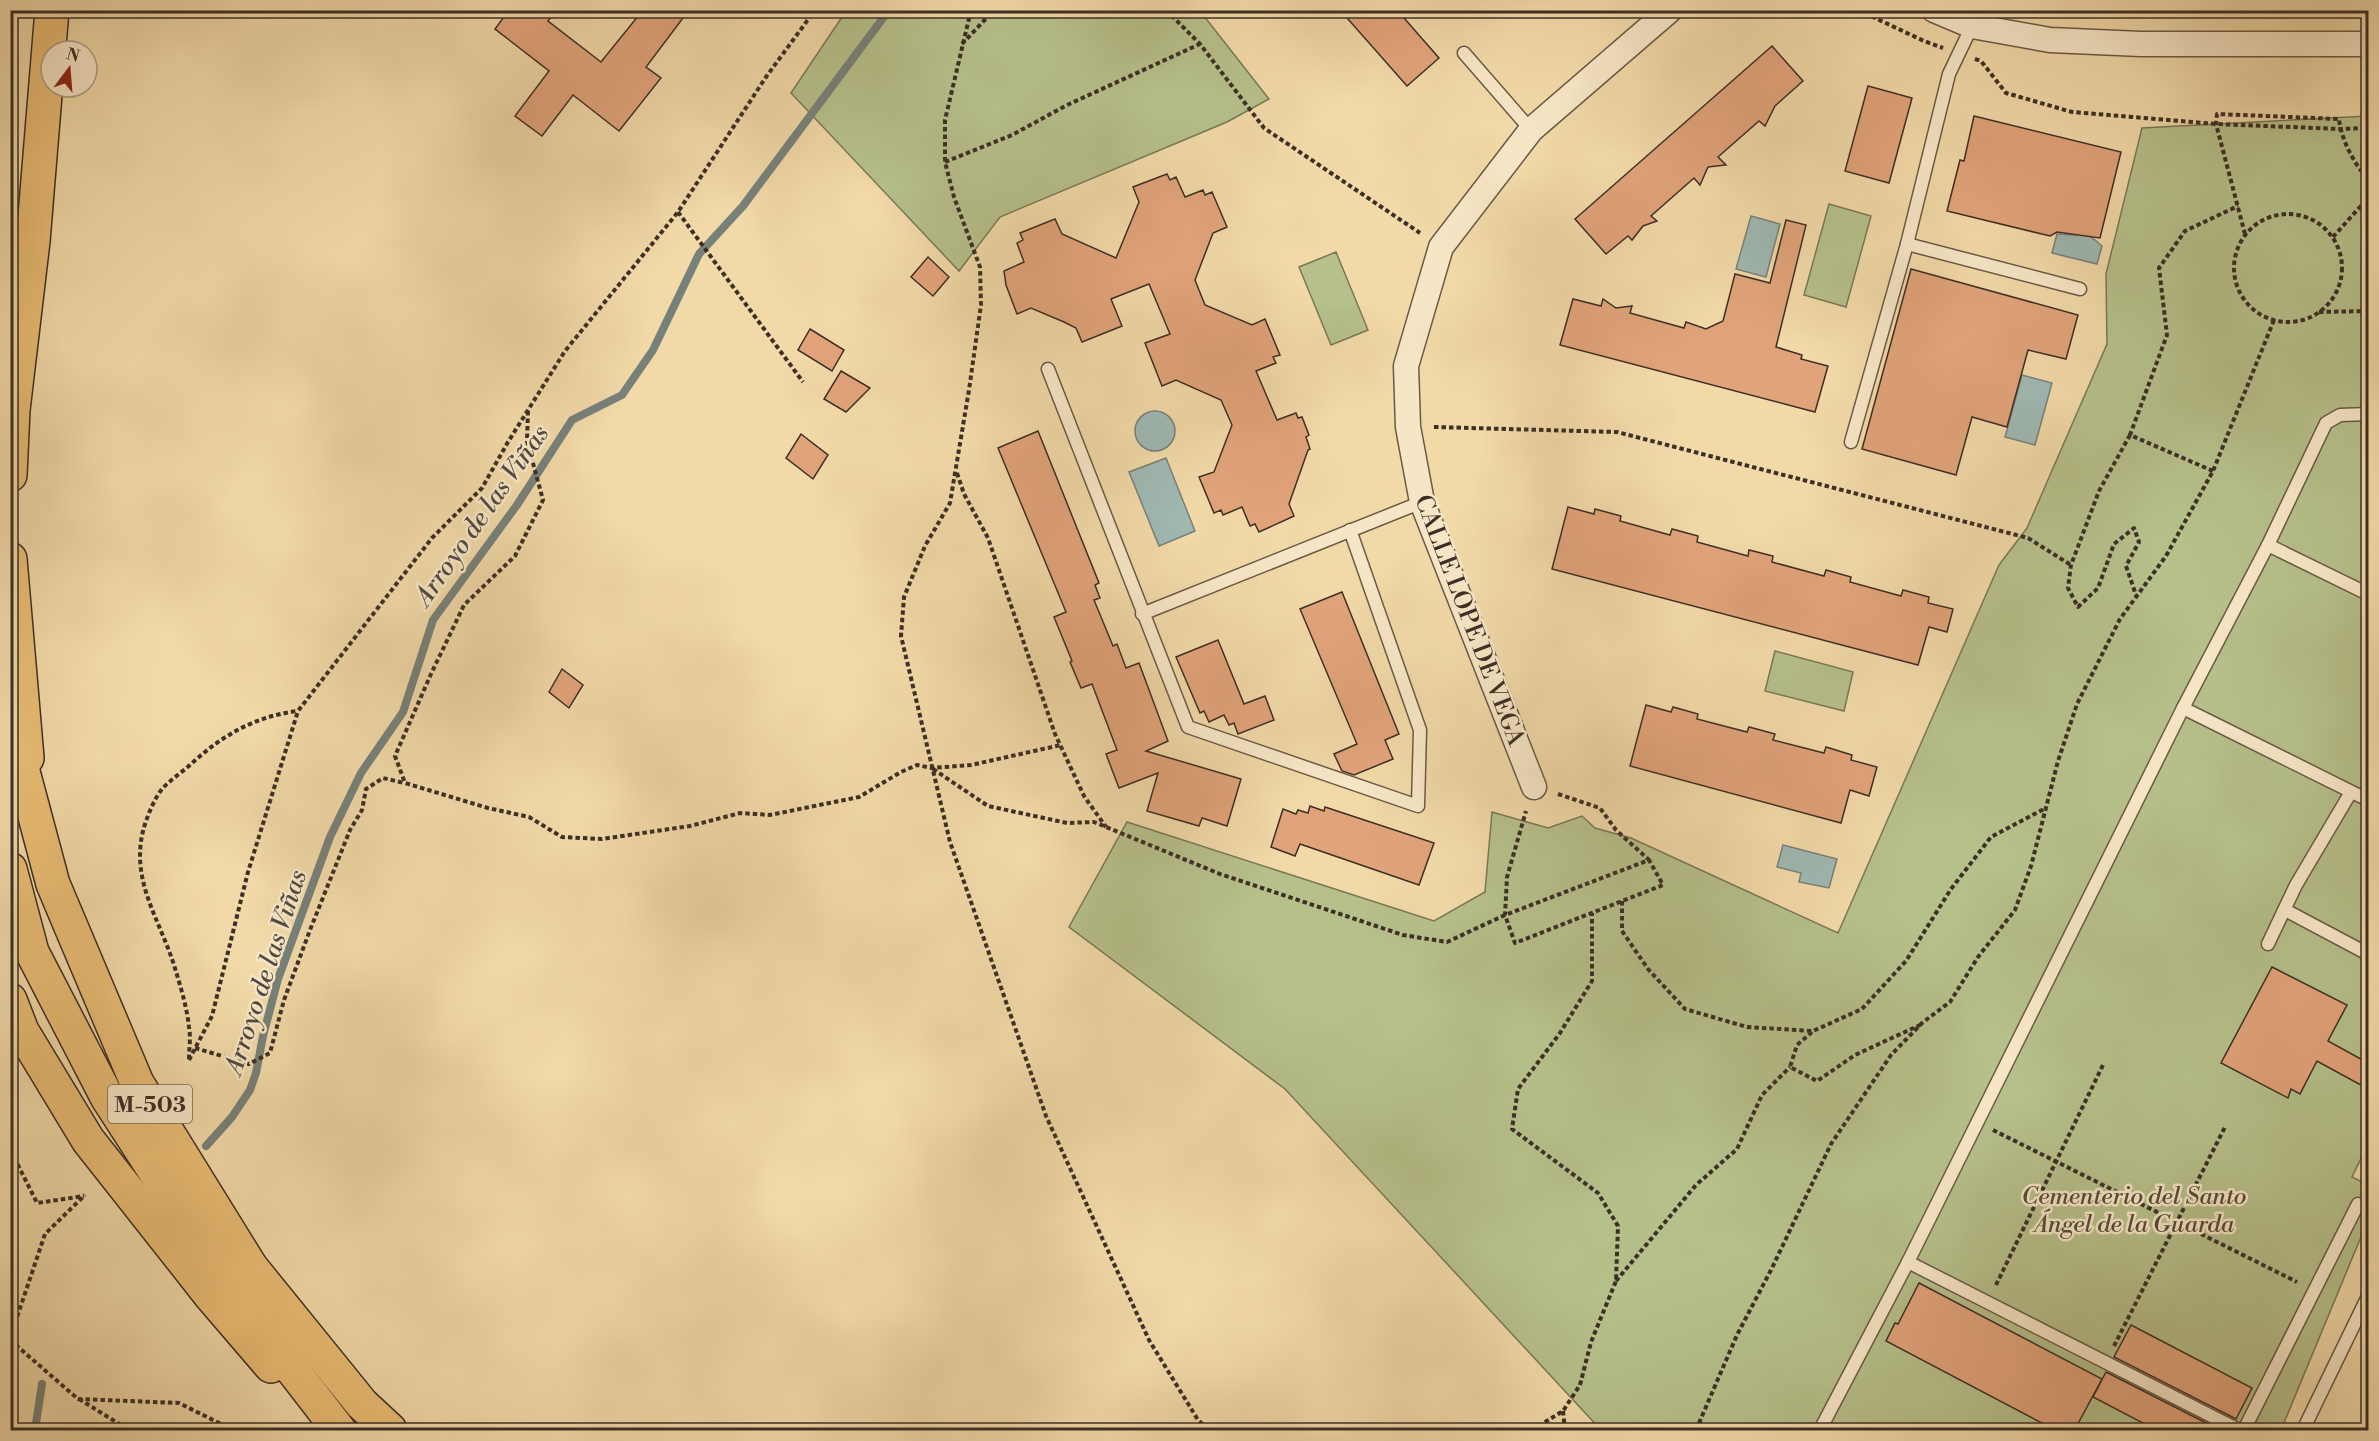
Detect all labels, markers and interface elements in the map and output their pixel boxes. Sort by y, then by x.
north arrow [39,39,99,99]
text: N [64,44,82,67]
water label: Arroyo de las Viñas [406,419,556,615]
street label: CALLE LOPE DE VEGA [1407,491,1531,751]
water label: Arroyo de las Viñas [217,866,314,1081]
road number: M-503 [108,1085,192,1123]
park label: Cementerio del Santo Ángel de la Guarda [2022,1182,2246,1240]

